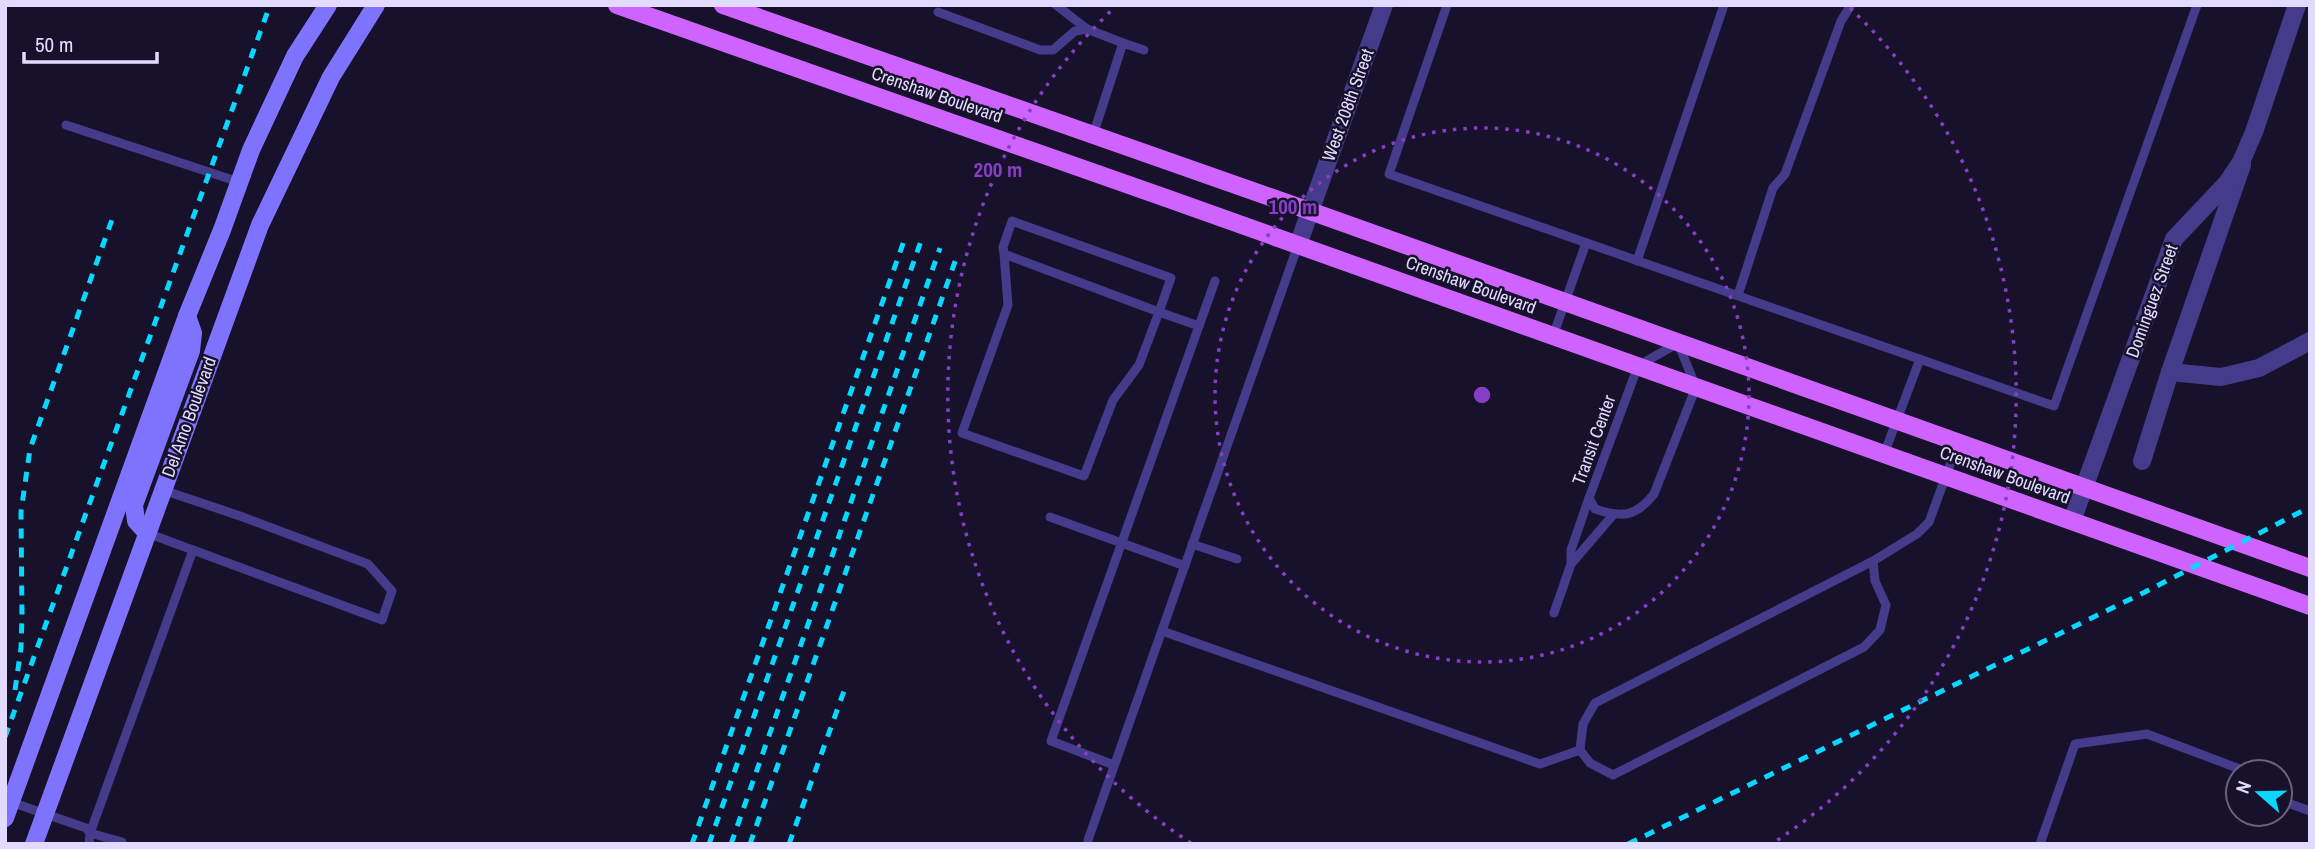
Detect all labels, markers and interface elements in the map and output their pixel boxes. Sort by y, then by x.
scale bar [24,21,158,65]
text: 50 m [35,30,73,59]
street label: West 208th Street [1316,45,1379,165]
street label: Crenshaw Boulevard [868,60,1006,129]
text: 200 m [974,155,1022,184]
text: 100 m [1269,192,1317,221]
street label: Dominguez Street [2119,241,2184,361]
street label: Crenshaw Boulevard [1403,249,1540,320]
street label: Del Amo Boulevard [155,353,222,480]
centre of rings [1470,383,1494,407]
street label: Transit Center [1566,391,1621,488]
street label: Crenshaw Boulevard [1937,439,2074,510]
north arrow [2224,758,2294,828]
text: N [2229,777,2257,797]

